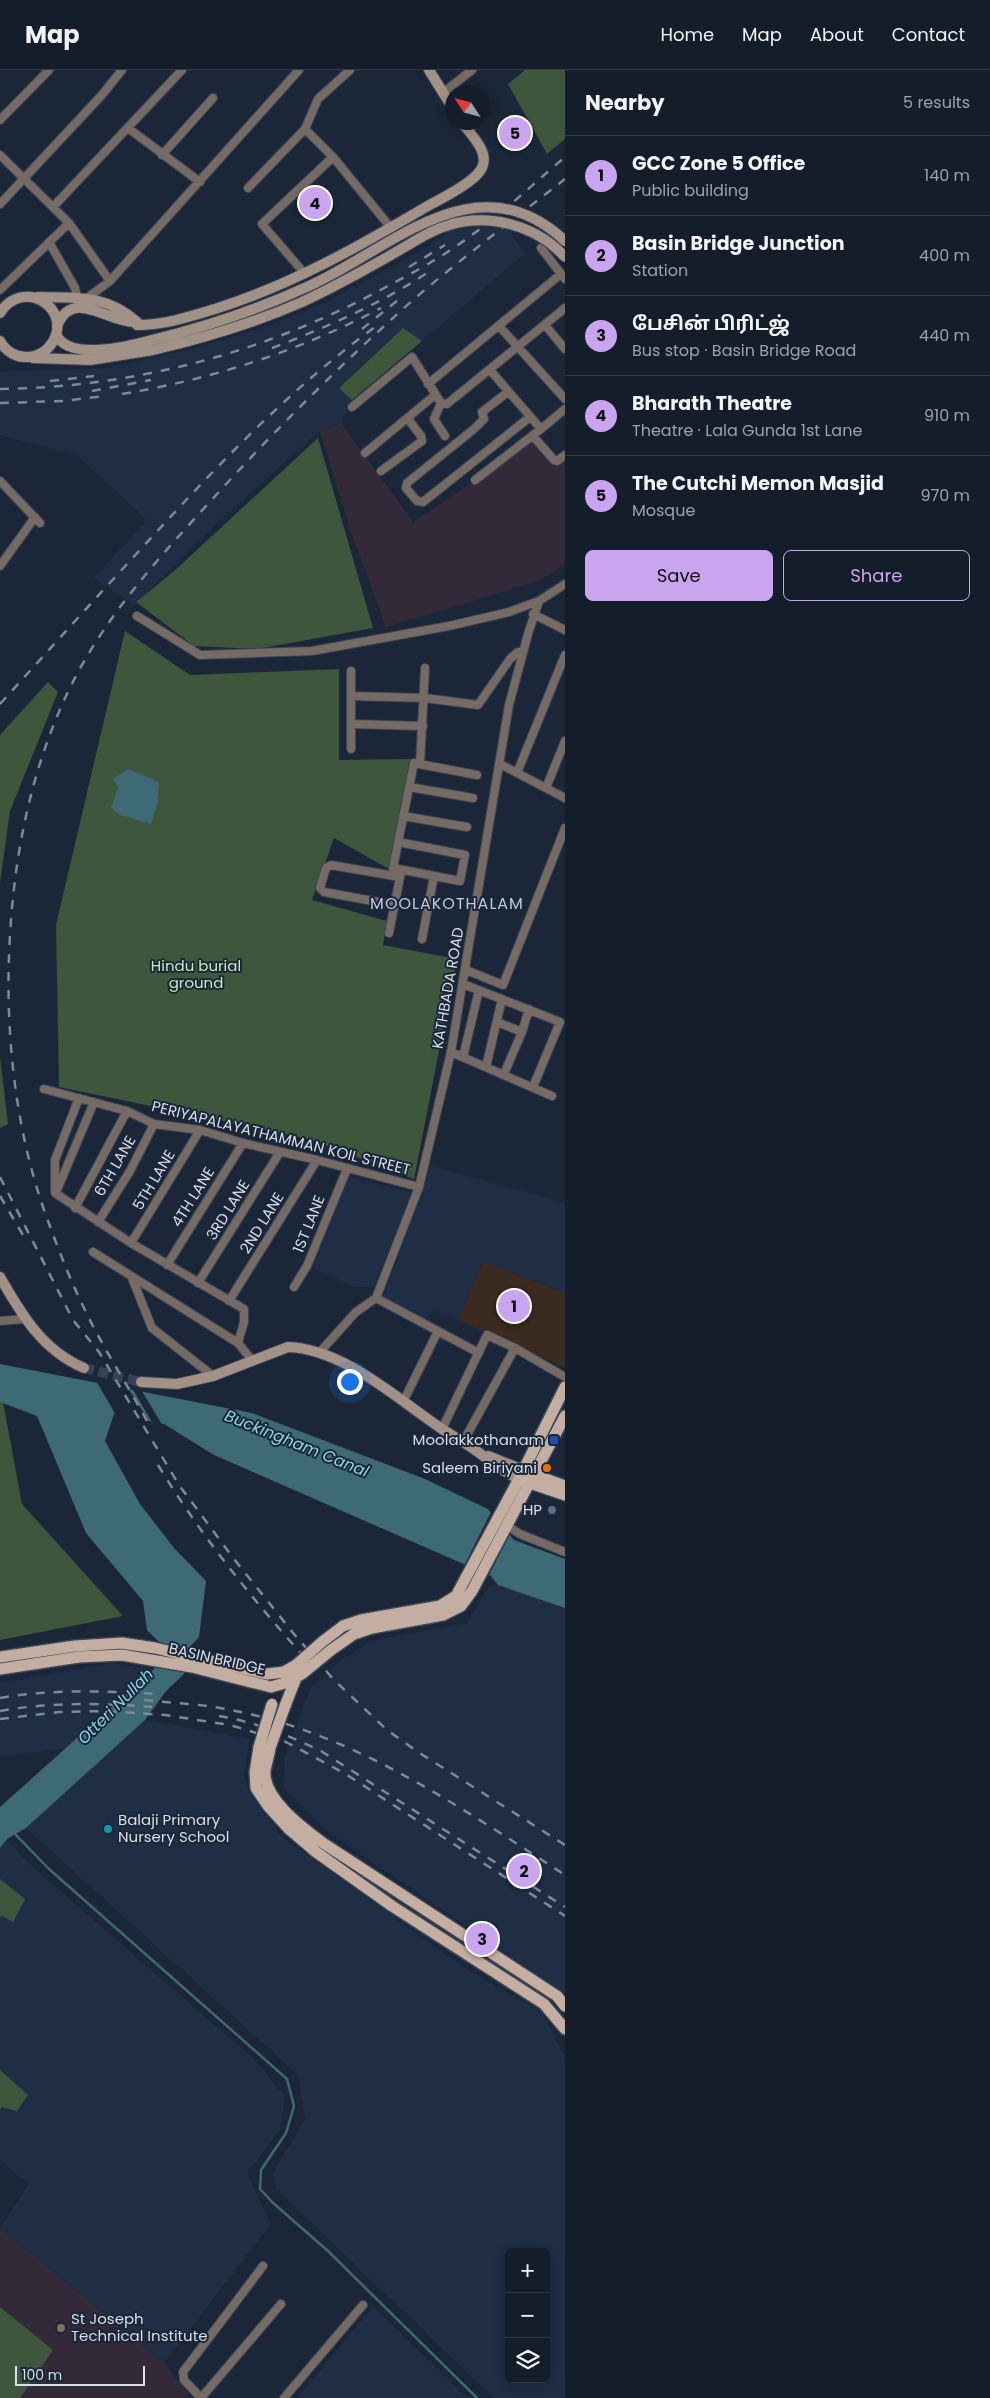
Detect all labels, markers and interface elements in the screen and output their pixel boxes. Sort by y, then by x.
text: Map [25,18,80,51]
text: Home [660,22,714,47]
text: Map [742,22,782,47]
text: About [810,22,864,47]
text: Contact [892,22,965,47]
north arrow [445,85,490,130]
text: Nearby [585,88,665,117]
text: 5 results [903,91,970,114]
pin: 5 [499,114,531,152]
text: GCC Zone 5 Office [632,150,805,177]
text: 1 [598,164,604,187]
text: 140 m [924,164,970,187]
text: Public building [632,179,749,202]
pin: 4 [299,184,331,222]
text: Basin Bridge Junction [632,230,845,257]
text: 2 [596,244,606,267]
text: 400 m [919,244,970,267]
text: Station [632,259,688,282]
text: பேசின் பிரிட்ஜ் [632,310,790,337]
text: 3 [596,324,606,347]
text: 440 m [919,324,970,347]
text: Bus stop · Basin Bridge Road [632,339,856,362]
text: Bharath Theatre [632,390,792,417]
text: 4 [596,404,606,427]
text: 910 m [924,404,970,427]
text: Theatre · Lala Gunda 1st Lane [632,419,862,442]
text: The Cutchi Memon Masjid [632,470,884,497]
text: 5 [596,484,606,507]
text: 970 m [920,484,970,507]
text: Mosque [632,499,695,522]
button: Save [585,550,773,601]
button: Share [783,550,970,601]
district label: MOOLAKOTHALAM [370,892,524,915]
street label: KATHBADA ROAD [426,925,469,1050]
park label: Hindu burial ground [151,955,241,993]
street label: PERIYAPALAYATHAMMAN KOIL STREET [150,1095,413,1180]
street label: 6TH LANE [89,1132,140,1200]
street label: 5TH LANE [127,1146,180,1214]
street label: 4TH LANE [166,1163,219,1231]
street label: 3RD LANE [201,1176,254,1244]
street label: 2ND LANE [234,1188,289,1257]
street label: 1ST LANE [287,1192,330,1256]
pin: 1 [498,1287,530,1325]
your location [337,1369,363,1395]
water label: Buckingham Canal [221,1404,372,1483]
place label: Moolakkothanam [413,1429,544,1450]
marker: Moolakkothanam [548,1434,560,1446]
place label: Saleem Biriyani [422,1457,537,1478]
marker: Saleem Biriyani [541,1462,553,1474]
place label: HP [523,1499,542,1520]
marker: HP [546,1504,558,1516]
street label: BASIN BRIDGE [167,1637,267,1680]
water label: Otteri Nullah [72,1663,159,1750]
place label: Balaji Primary Nursery School [118,1809,229,1847]
marker: Balaji Primary Nursery School [102,1823,114,1835]
pin: 2 [508,1852,540,1890]
pin: 3 [466,1920,498,1958]
map controls [505,2248,550,2383]
button: + [505,2248,550,2293]
button: − [505,2293,550,2338]
place label: St Joseph Technical Institute [71,2308,207,2346]
marker: St Joseph Technical Institute [55,2322,67,2334]
button: layers [505,2338,550,2383]
scale bar [15,2363,145,2386]
text: 100 m [22,2365,62,2385]

